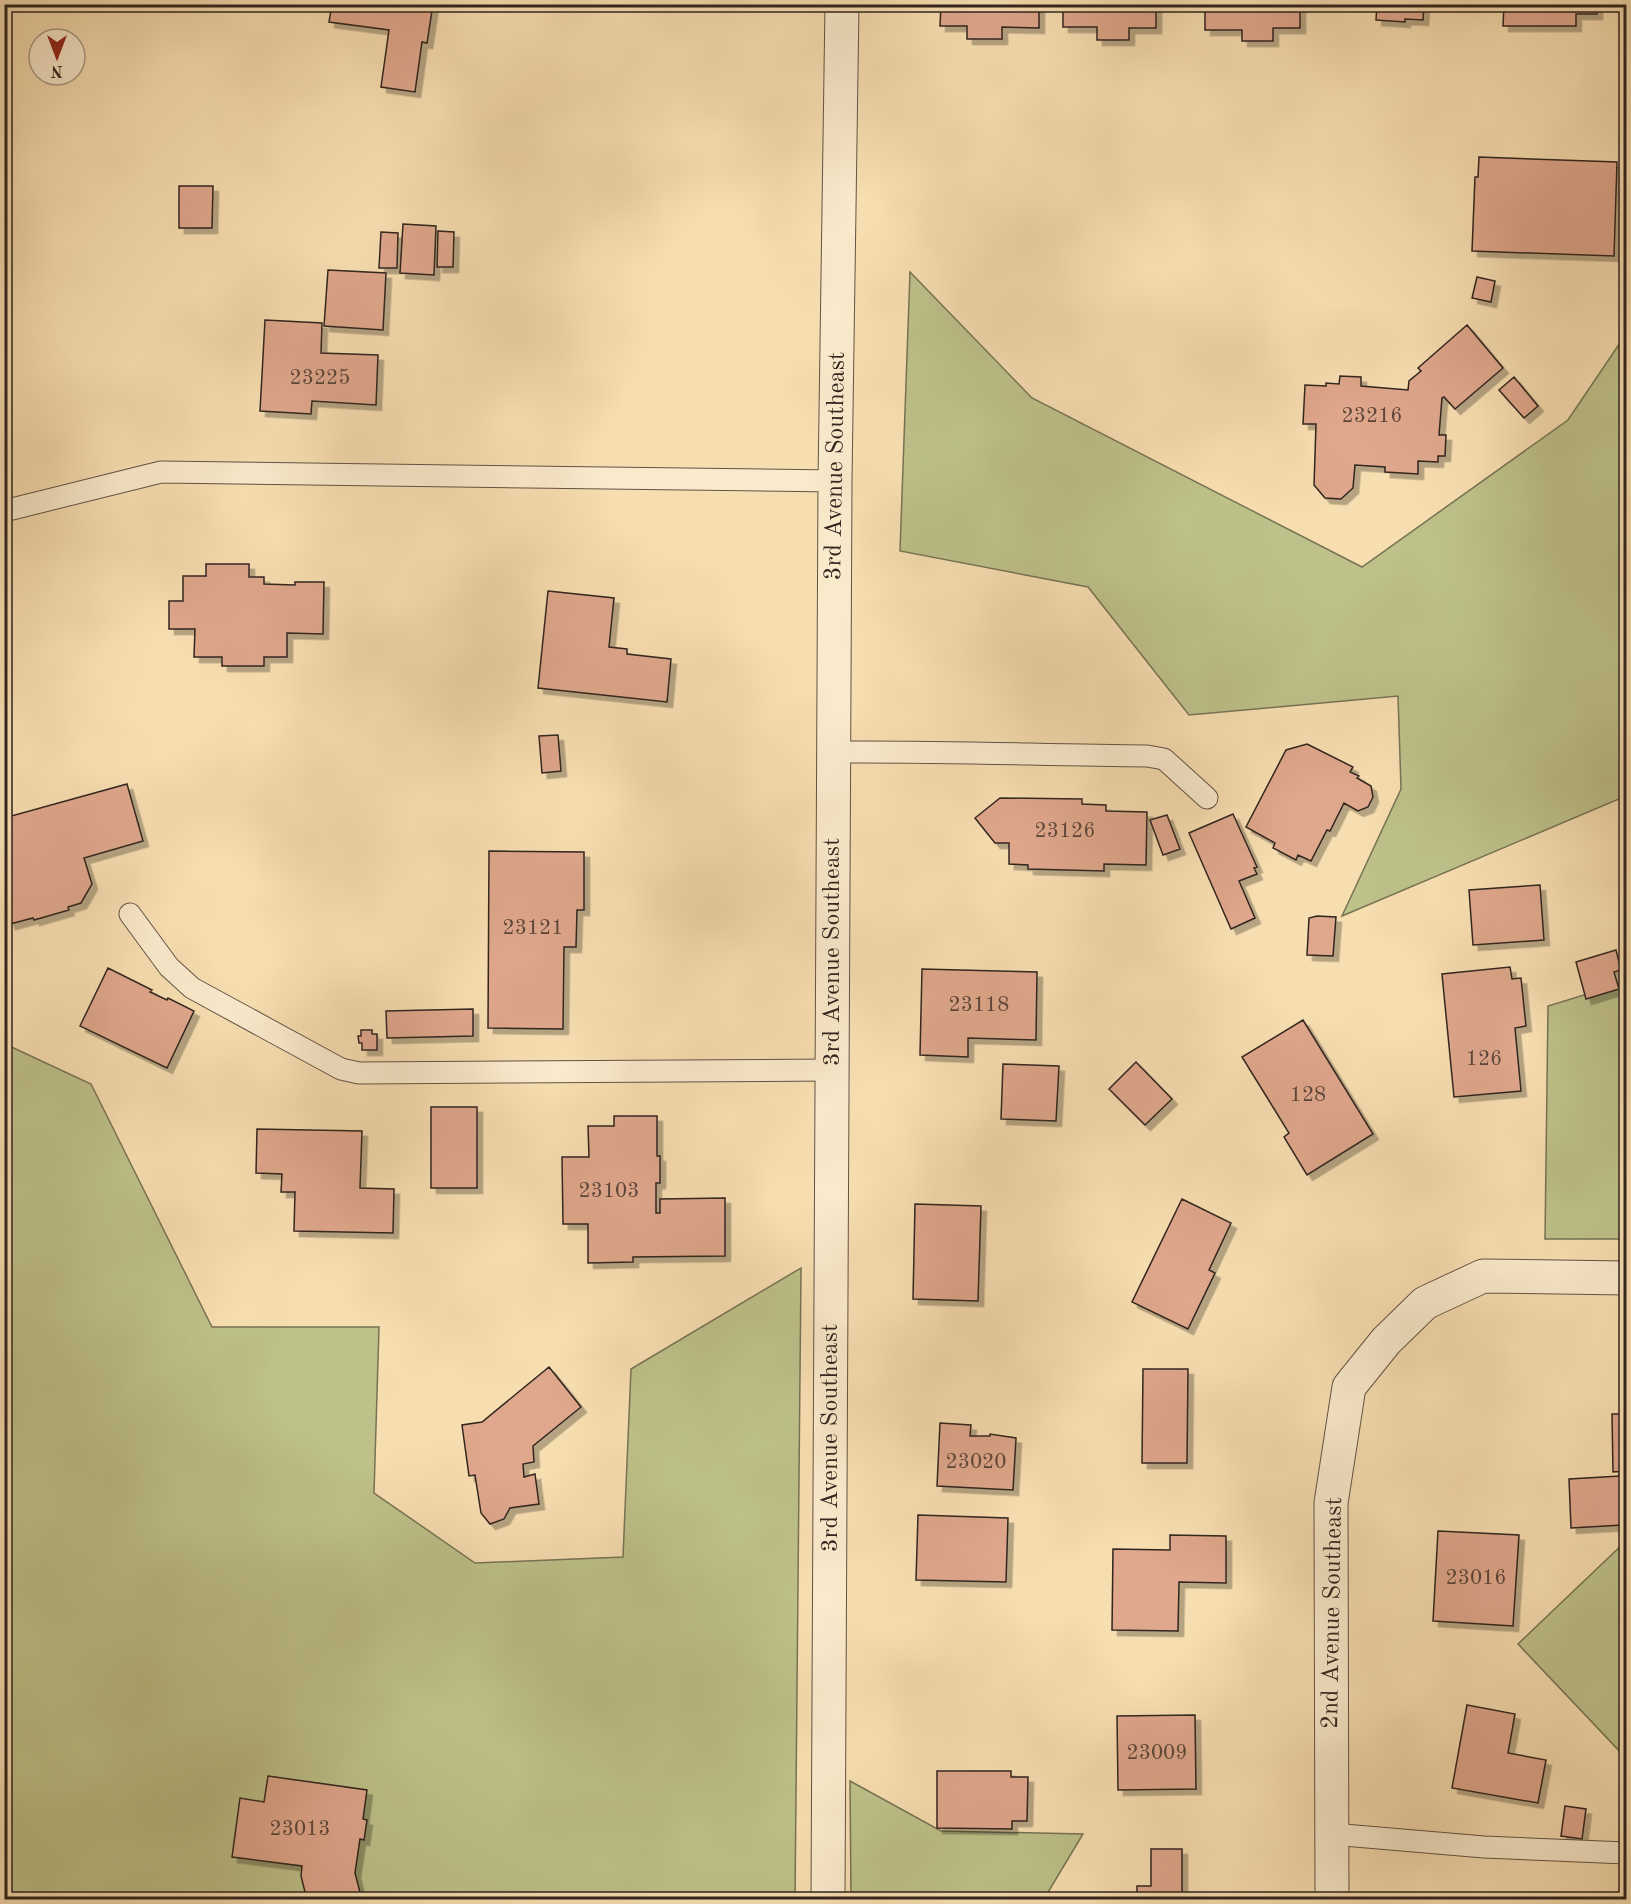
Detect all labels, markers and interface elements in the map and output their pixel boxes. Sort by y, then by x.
north arrow [27,27,87,87]
text: N [50,62,63,78]
street label: 3rd Avenue Southeast [822,351,850,581]
house number: 23225 [290,368,350,389]
house number: 23216 [1342,406,1402,427]
house number: 23126 [1035,821,1095,842]
street label: 3rd Avenue Southeast [821,838,845,1066]
house number: 23121 [503,918,563,939]
house number: 23118 [949,995,1009,1016]
house number: 126 [1466,1049,1502,1070]
house number: 128 [1290,1085,1326,1106]
house number: 23103 [579,1181,639,1202]
street label: 3rd Avenue Southeast [819,1324,843,1552]
house number: 23020 [946,1452,1006,1473]
street label: 2nd Avenue Southeast [1319,1497,1347,1729]
house number: 23016 [1446,1568,1506,1589]
house number: 23009 [1127,1743,1187,1764]
house number: 23013 [270,1819,330,1840]

